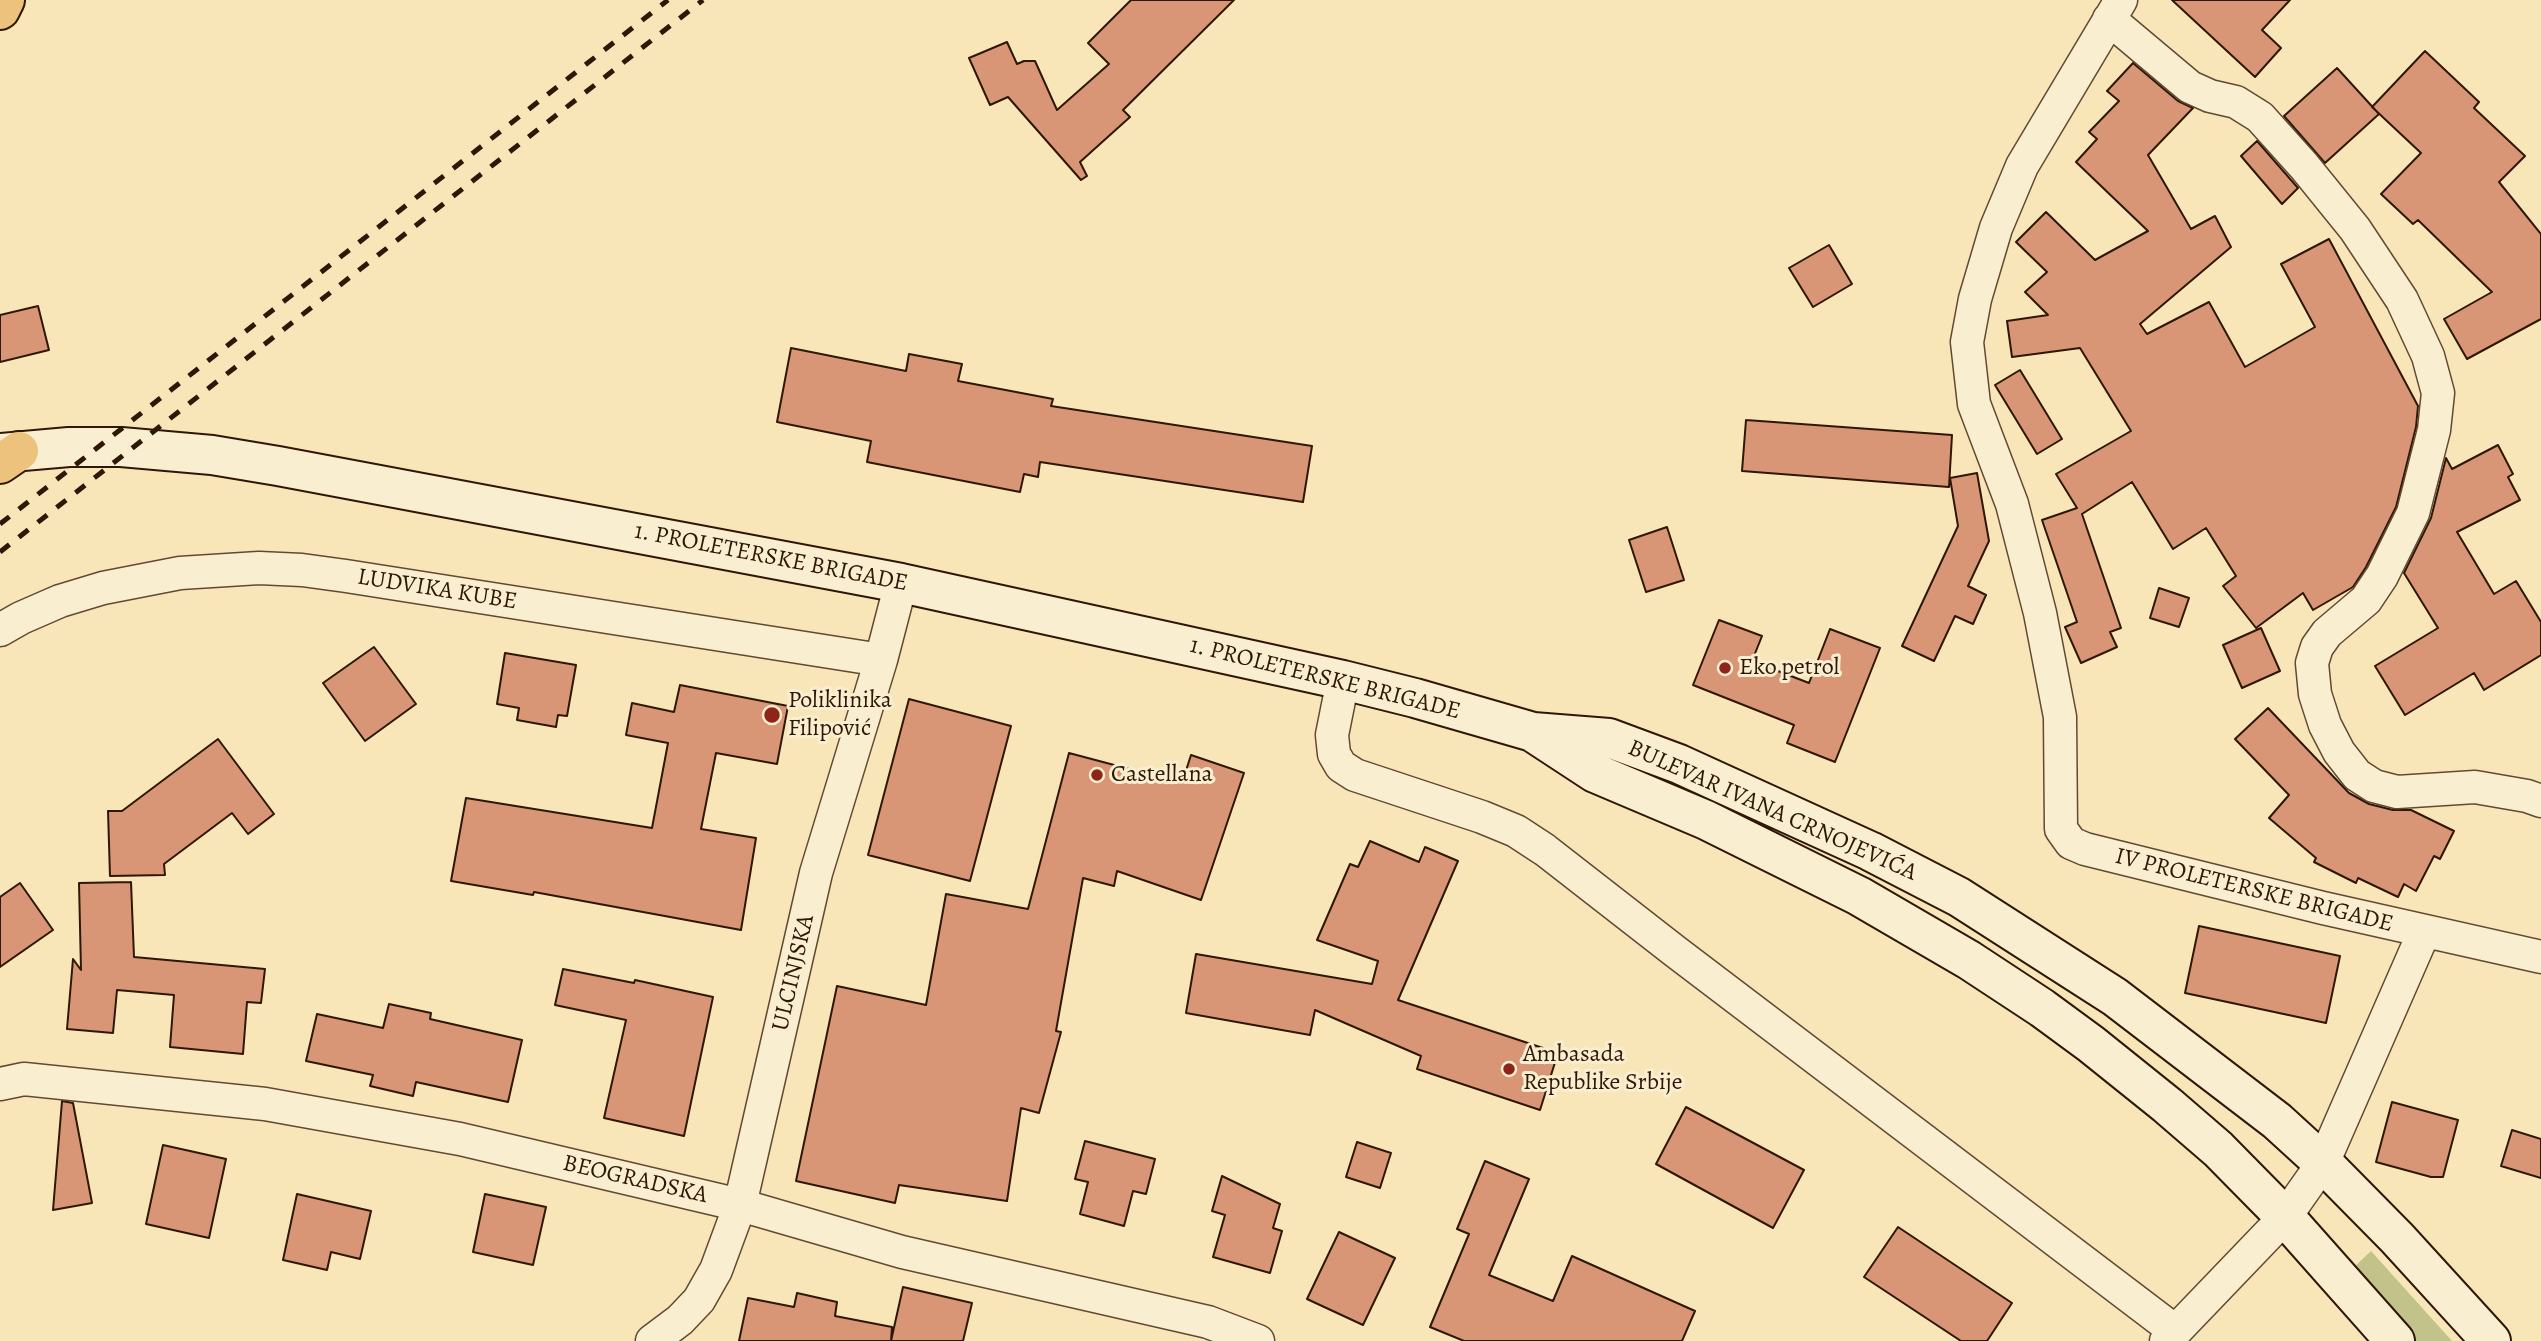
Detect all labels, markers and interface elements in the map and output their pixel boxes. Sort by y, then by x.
street label: 1. PROLETERSKE BRIGADE [632,517,910,599]
street label: LUDVIKA KUBE [355,563,519,617]
street label: 1. PROLETERSKE BRIGADE [1187,631,1463,727]
place label: Eko petrol [1739,654,1839,682]
marker: Eko petrol [1717,660,1733,676]
place label: Poliklinika Filipović [788,687,892,743]
marker: Poliklinika Filipović [762,705,782,725]
street label: BULEVAR IVANA CRNOJEVIĆA [1623,734,1921,888]
place label: Castellana [1111,761,1213,789]
marker: Castellana [1089,767,1105,783]
street label: IV PROLETERSKE BRIGADE [2112,842,2396,940]
street label: ULCINJSKA [767,912,821,1034]
place label: Ambasada Republike Srbije [1523,1041,1683,1097]
marker: Ambasada Republike Srbije [1501,1061,1517,1077]
street label: BEOGRADSKA [560,1149,710,1211]

